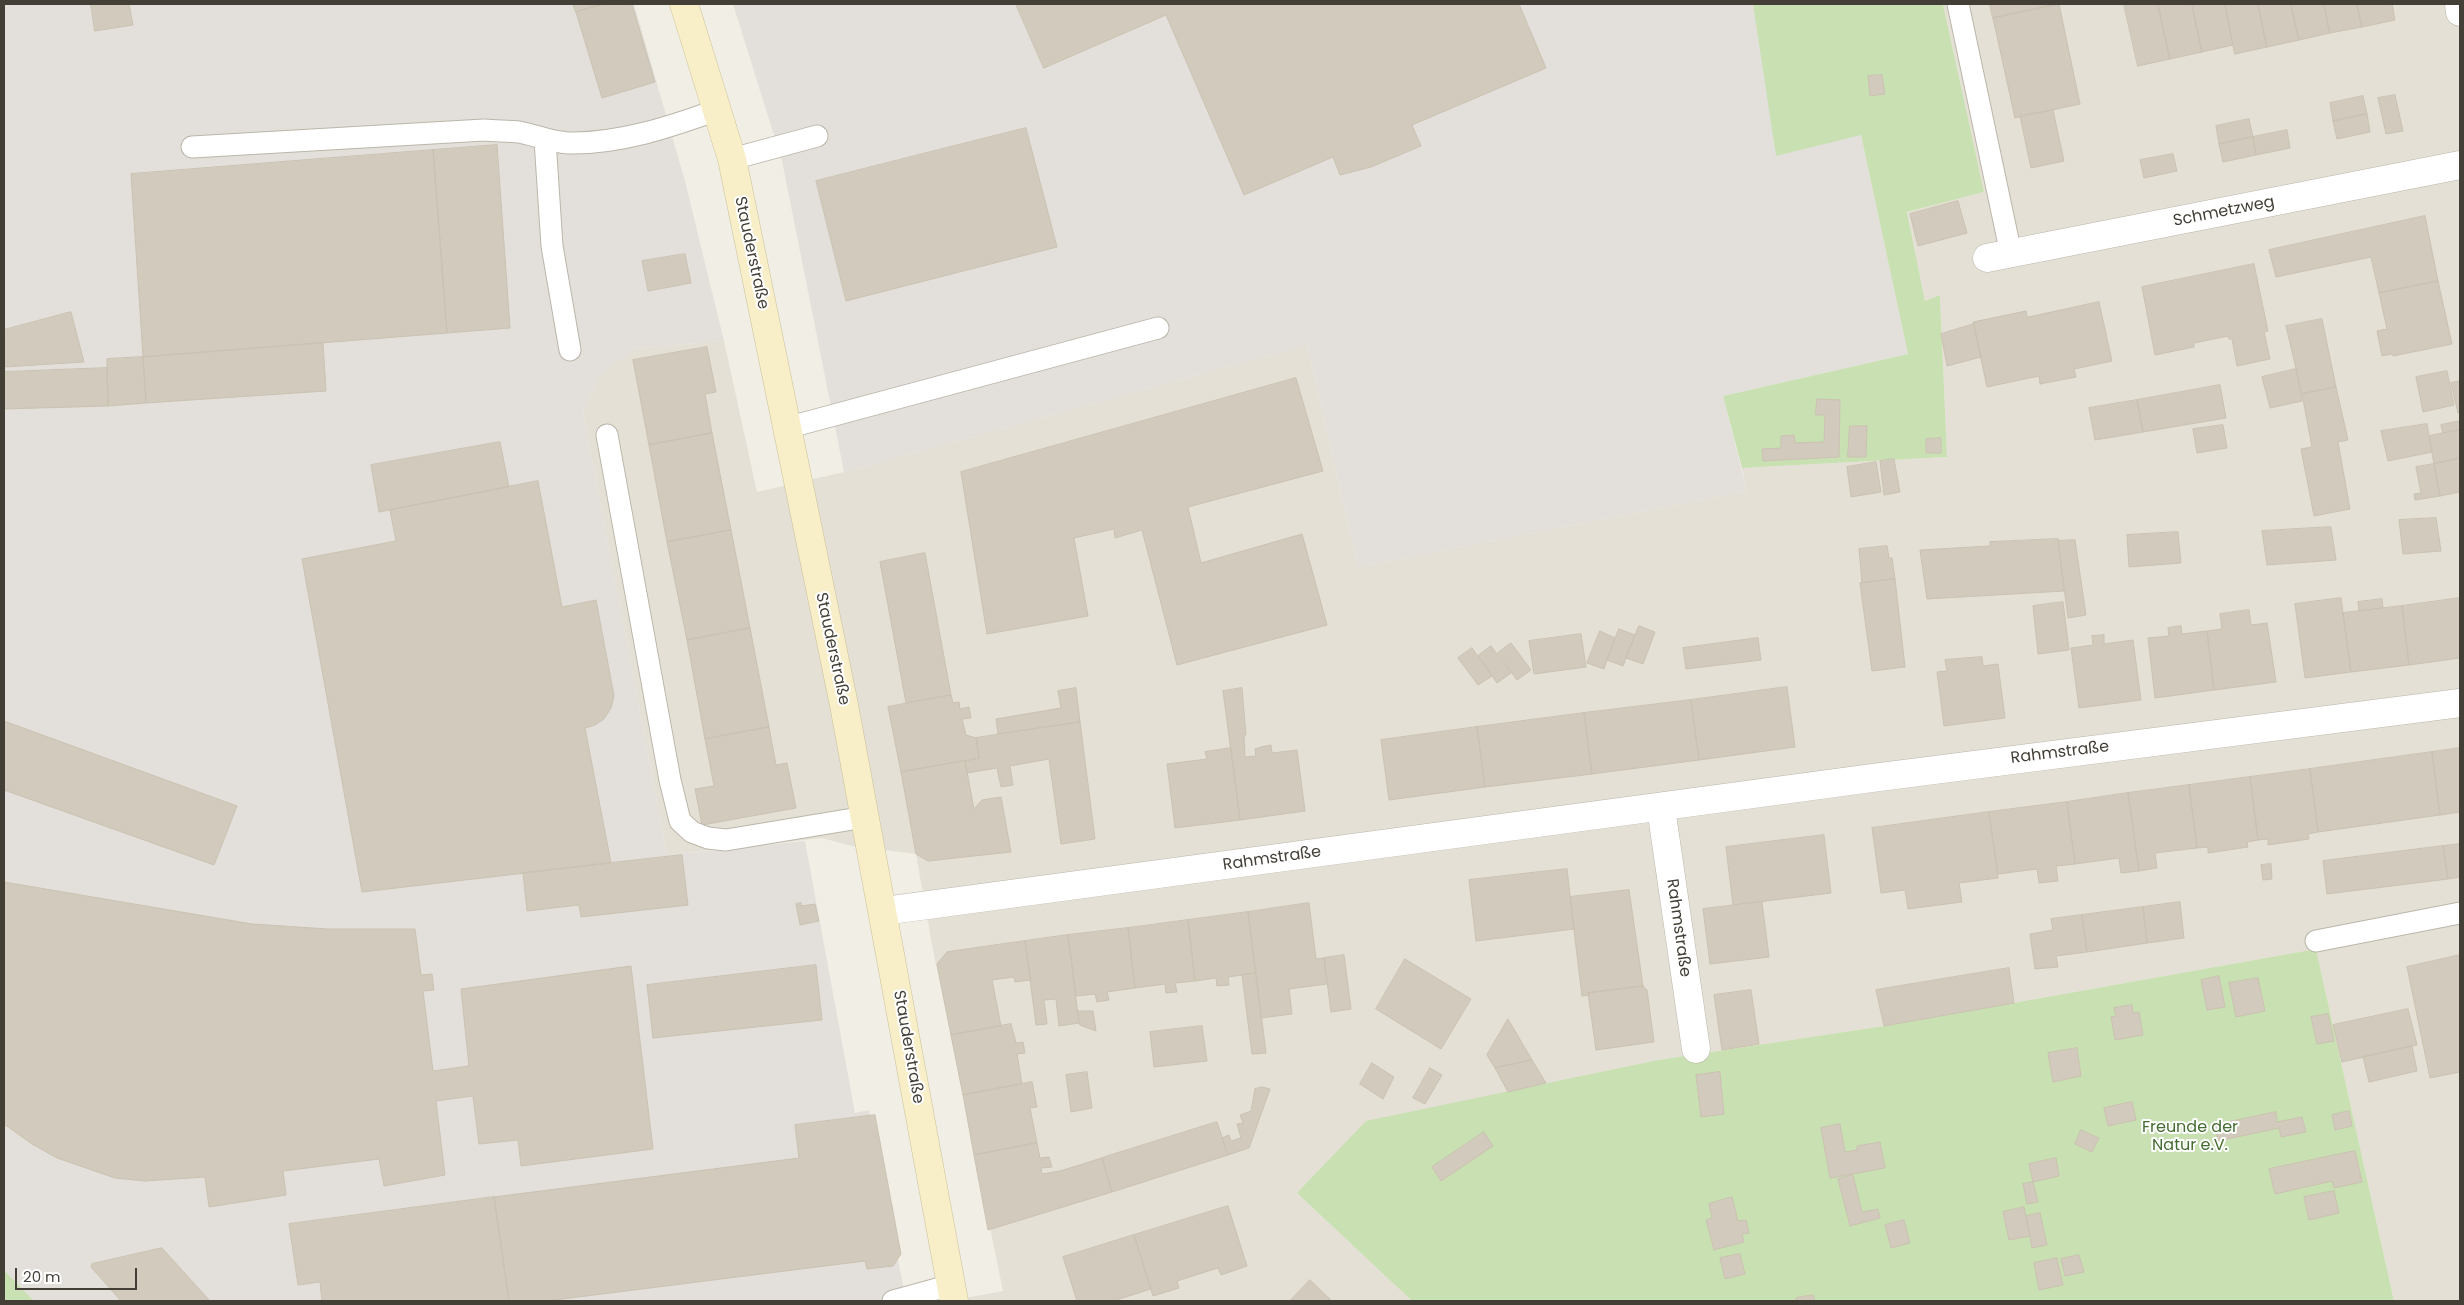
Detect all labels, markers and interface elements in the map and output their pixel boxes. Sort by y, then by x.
street label: Schmetzweg [2172,193,2276,231]
street label: Stauderstraße [730,195,772,311]
street label: Stauderstraße [811,591,853,707]
street label: Rahmstraße [2010,737,2110,769]
street label: Rahmstraße [1222,843,1322,875]
street label: Rahmstraße [1662,878,1694,978]
street label: Stauderstraße [889,989,927,1105]
park label: Freunde der Natur e.V. [2142,1118,2238,1156]
scale bar [18,1258,140,1290]
text: 20 m [23,1266,61,1287]

